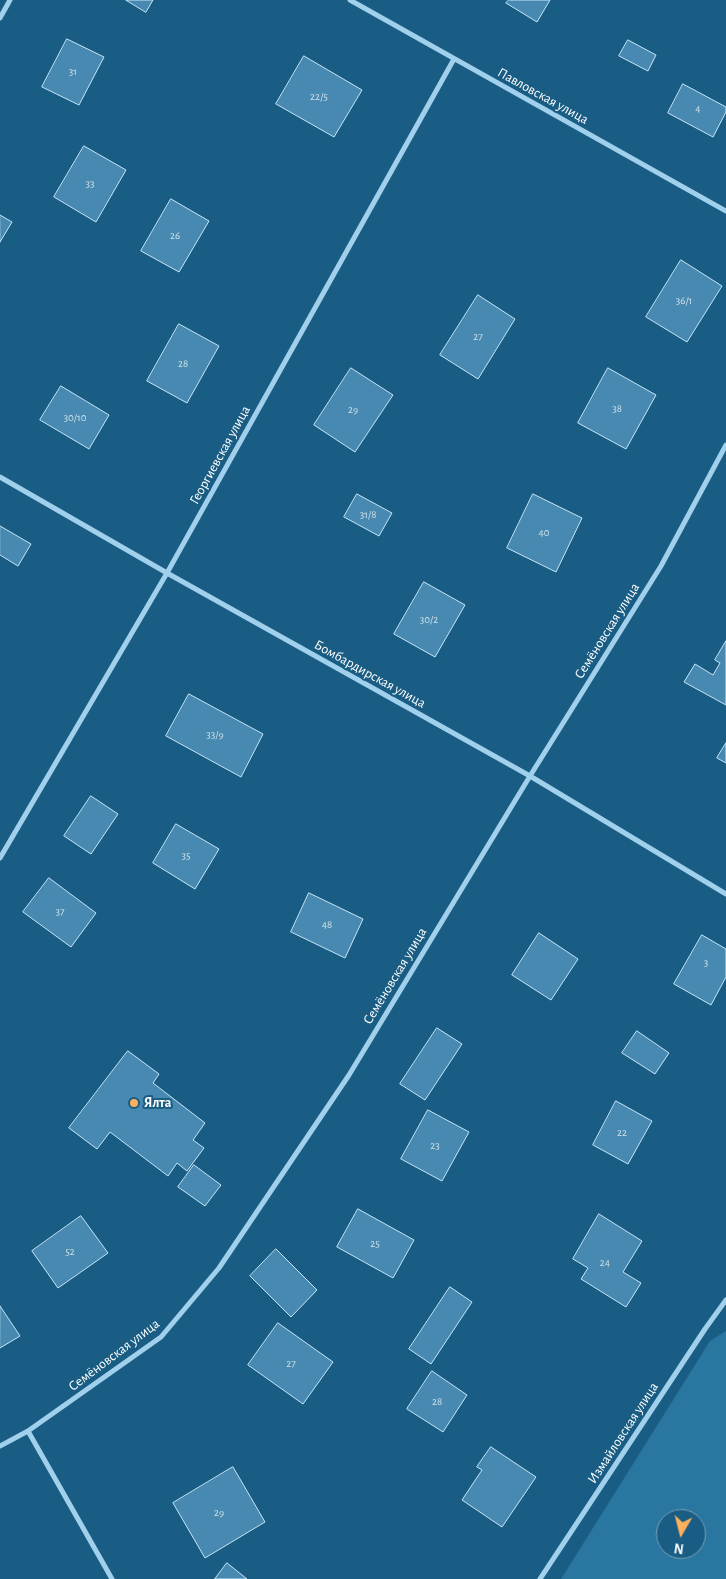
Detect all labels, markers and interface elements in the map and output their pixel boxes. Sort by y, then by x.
street label: Павловская улица [495,64,591,128]
house number: 31 [69,65,77,79]
house number: 22/5 [310,90,328,104]
house number: 4 [695,102,701,116]
house number: 33 [85,177,95,191]
house number: 26 [170,229,180,243]
house number: 36/1 [676,294,692,308]
house number: 27 [473,330,483,344]
house number: 28 [178,357,188,371]
house number: 38 [612,402,622,416]
street label: Георгиевская улица [186,403,254,507]
house number: 29 [348,403,358,417]
house number: 30/10 [63,411,87,425]
house number: 31/8 [360,508,376,522]
house number: 40 [538,526,550,540]
street label: Семёновская улица [571,580,643,682]
house number: 30/2 [420,613,438,627]
street label: Бомбардирская улица [311,636,429,712]
house number: 33/9 [206,728,224,742]
house number: 35 [181,849,191,863]
house number: 37 [55,905,65,919]
house number: 48 [322,918,332,932]
street label: Семёновская улица [360,925,430,1027]
house number: 3 [704,956,708,970]
place label: Ялта [144,1095,171,1111]
marker: Ялта [128,1097,140,1109]
house number: 22 [617,1126,627,1140]
house number: 23 [430,1139,440,1153]
house number: 25 [370,1237,380,1251]
house number: 52 [65,1245,75,1259]
house number: 24 [600,1256,610,1270]
street label: Семёновская улица [65,1315,163,1395]
house number: 27 [286,1357,296,1371]
street label: Измайловская улица [584,1379,662,1487]
house number: 28 [432,1395,442,1409]
house number: 29 [214,1506,224,1520]
north arrow [656,1509,706,1559]
text: N [673,1540,685,1555]

